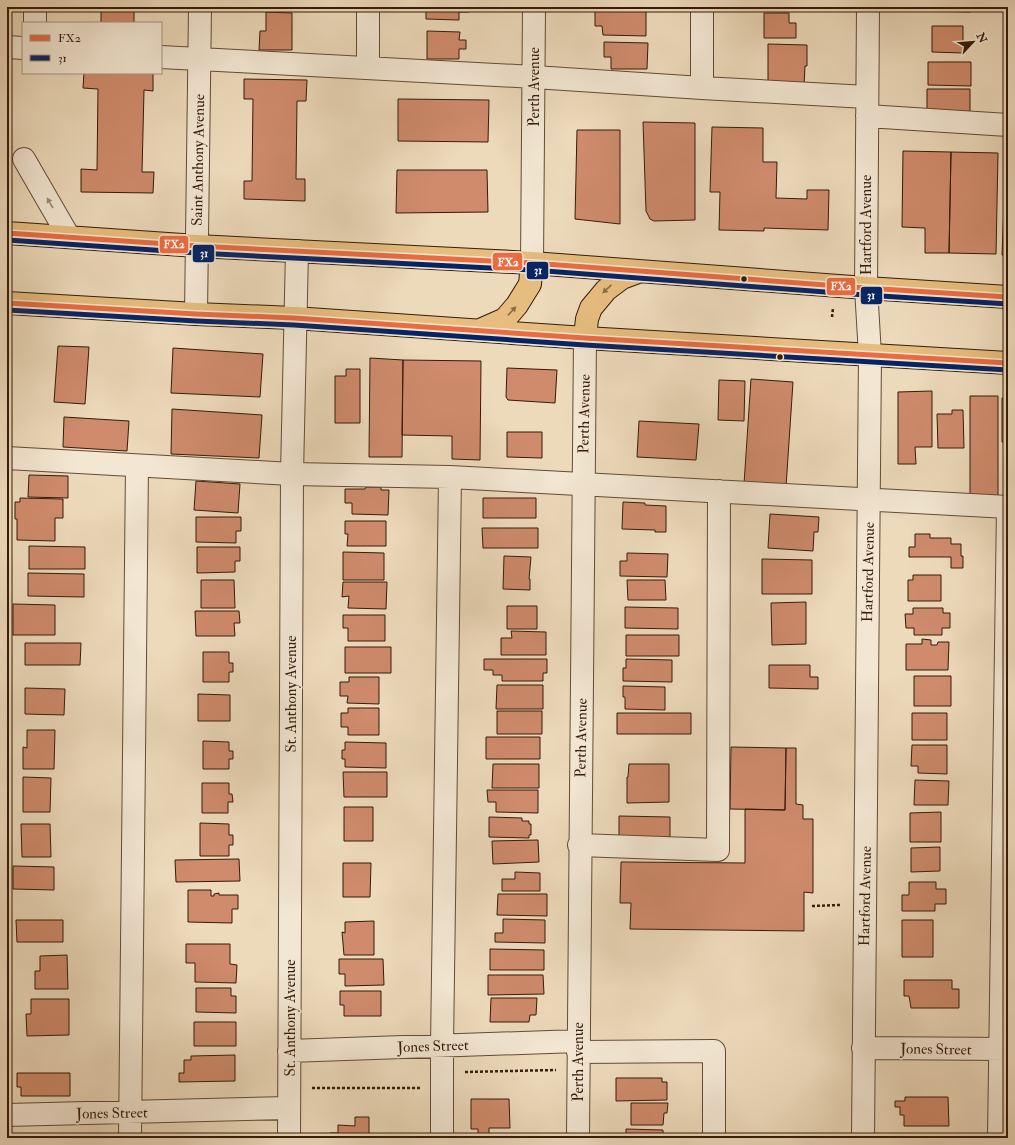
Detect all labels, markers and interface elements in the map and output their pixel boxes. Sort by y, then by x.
legend [22,22,162,74]
north arrow [953,22,993,62]
text: N [973,30,990,46]
text: FX2 [58,31,81,46]
street label: Perth Avenue [525,47,544,127]
text: 31 [58,51,67,66]
street label: Saint Anthony Avenue [188,94,209,226]
street label: Hartford Avenue [857,175,876,275]
one-way arrow [46,197,53,209]
line badge: FX2 [159,235,189,254]
text: FX2 [164,238,185,251]
line badge: 31 [192,244,215,263]
text: 31 [200,247,208,260]
line badge: FX2 [492,252,523,271]
text: FX2 [498,256,519,269]
line badge: 31 [526,261,549,280]
text: 31 [534,264,542,277]
unlabelled marker [739,274,749,284]
line badge: FX2 [826,277,856,296]
text: FX2 [831,280,852,293]
one-way arrow [602,285,612,294]
line badge: 31 [860,286,883,305]
text: 31 [867,289,875,302]
one-way arrow [507,306,517,316]
unlabelled marker [775,352,785,362]
street label: Perth Avenue [574,374,595,454]
street label: Hartford Avenue [858,522,879,622]
street label: St. Anthony Avenue [282,635,301,753]
street label: Perth Avenue [571,698,592,778]
street label: Hartford Avenue [855,846,876,946]
street label: St. Anthony Avenue [281,959,300,1077]
street label: Perth Avenue [569,1022,588,1102]
street label: Jones Street [396,1036,469,1058]
street label: Jones Street [899,1039,972,1061]
street label: Jones Street [75,1103,148,1125]

